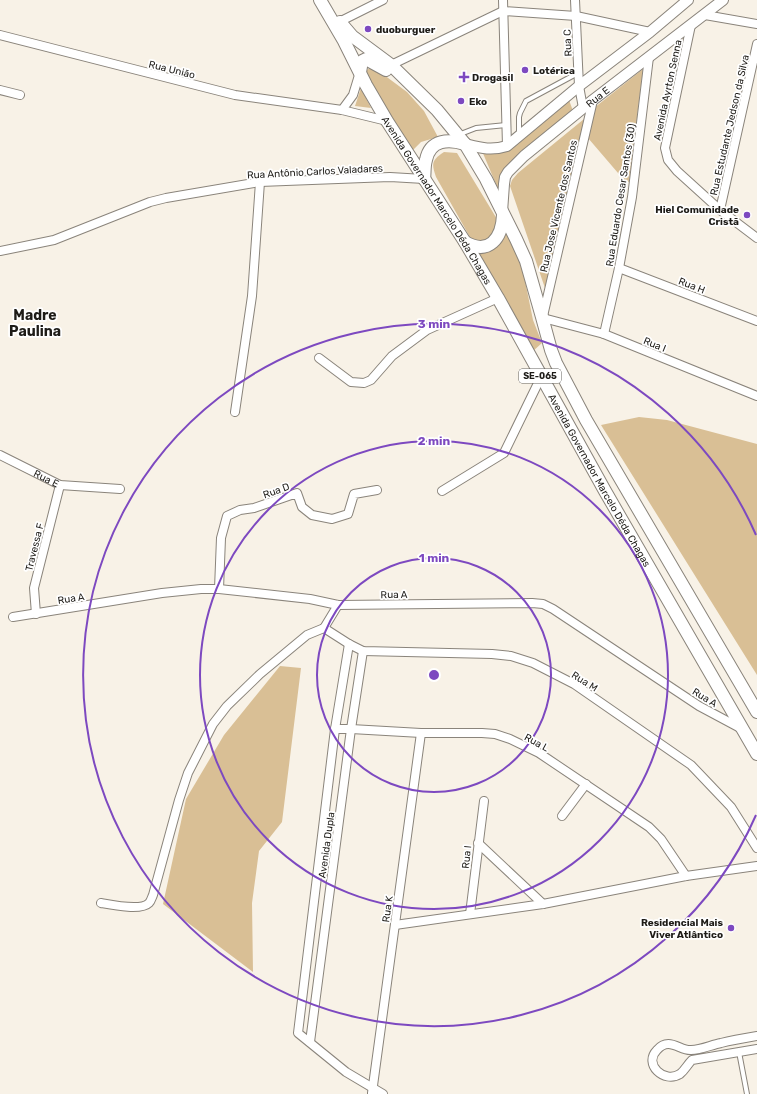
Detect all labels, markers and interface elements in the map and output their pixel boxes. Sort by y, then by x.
marker: duoburguer [363,24,373,34]
place label: duoburguer [376,24,436,36]
street label: Rua C [561,29,575,57]
street label: Avenida Ayrton Senna [651,39,685,142]
street label: Rua Estudante Jedson da Silva [708,54,752,197]
street label: Rua União [147,58,196,82]
marker: Lotérica [520,65,530,75]
place label: Lotérica [533,65,575,77]
marker: Drogasil [459,72,469,82]
place label: Drogasil [472,72,513,84]
street label: Rua E [584,85,612,110]
marker: Eko [456,96,466,106]
place label: Eko [469,96,487,108]
street label: Avenida Governador Marcelo Déda Chagas [379,114,494,287]
street label: Rua Eduardo Cesar Santos (30) [604,123,638,267]
street label: Rua Jose Vicente dos Santos [538,139,580,273]
street label: Rua Antônio Carlos Valadares [247,162,383,182]
place label: Hiel Comunidade Cristã [655,204,739,228]
marker: Hiel Comunidade Cristã [742,210,752,220]
street label: Rua H [677,275,707,296]
district label: Madre Paulina [9,307,61,340]
text: 3 min [418,317,451,331]
street label: Rua I [642,335,668,355]
road number: SE-065 [519,369,561,383]
street label: Avenida Governador Marcelo Déda Chagas [545,392,653,569]
text: 2 min [418,434,451,448]
street label: Rua E [31,468,61,490]
street label: Rua D [261,481,291,501]
street label: Travessa F [23,522,47,573]
text: 1 min [419,551,450,565]
street label: Rua A [380,589,408,601]
street label: Rua A [57,591,86,607]
centre of rings [427,668,441,682]
street label: Rua M [569,669,600,695]
street label: Rua A [690,686,719,710]
street label: Rua L [522,731,551,755]
street label: Avenida Dupla [316,811,338,879]
street label: Rua I [460,845,474,869]
street label: Rua K [380,895,396,923]
place label: Residencial Mais Viver Atlântico [641,917,723,941]
marker: Residencial Mais Viver Atlântico [726,923,736,933]

